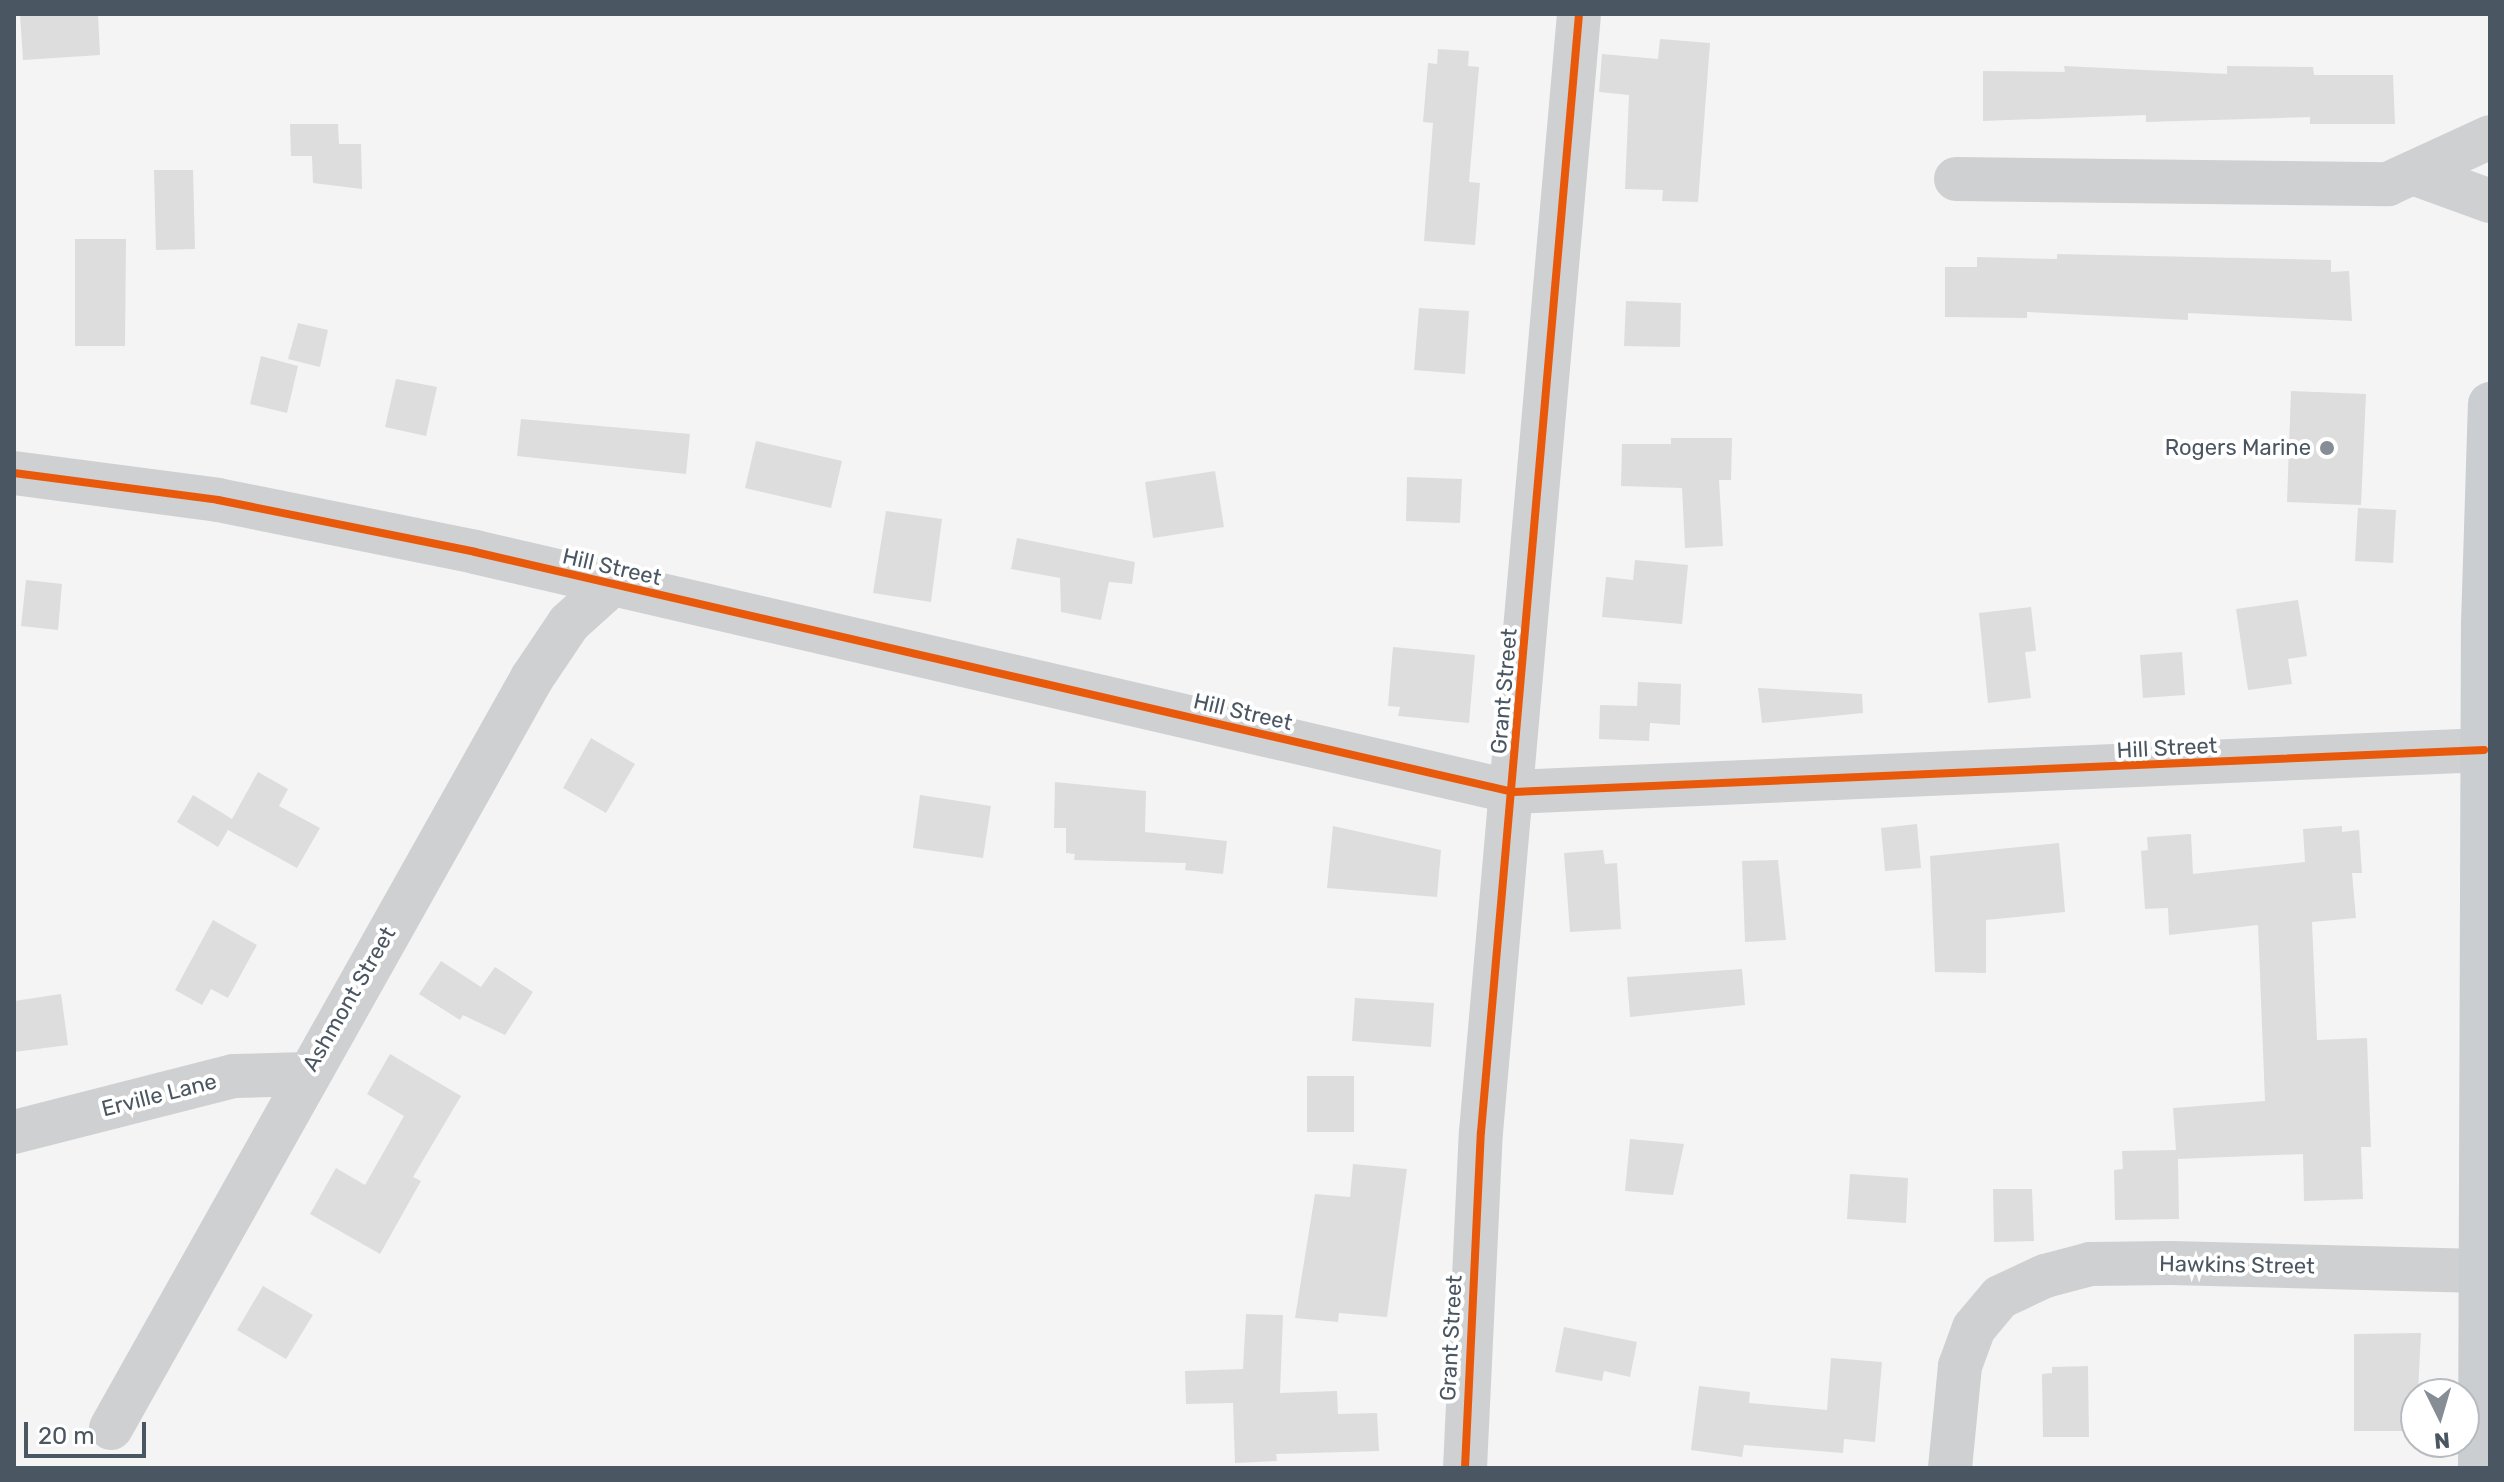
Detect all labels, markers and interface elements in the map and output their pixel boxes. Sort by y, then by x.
place label: Rogers Marine [2165,435,2311,461]
marker: Rogers Marine [2318,439,2336,457]
street label: Hill Street [560,543,664,591]
street label: Grant Street [1485,627,1523,755]
street label: Hill Street [1191,688,1295,736]
street label: Hill Street [2116,732,2218,764]
street label: Ashmont Street [297,922,401,1076]
street label: Erville Lane [99,1068,219,1122]
street label: Hawkins Street [2159,1250,2315,1280]
street label: Grant Street [1435,1274,1467,1402]
north arrow [2400,1378,2480,1458]
scale bar [28,1406,150,1456]
text: 20 m [38,1422,95,1450]
text: N [2433,1426,2451,1455]

